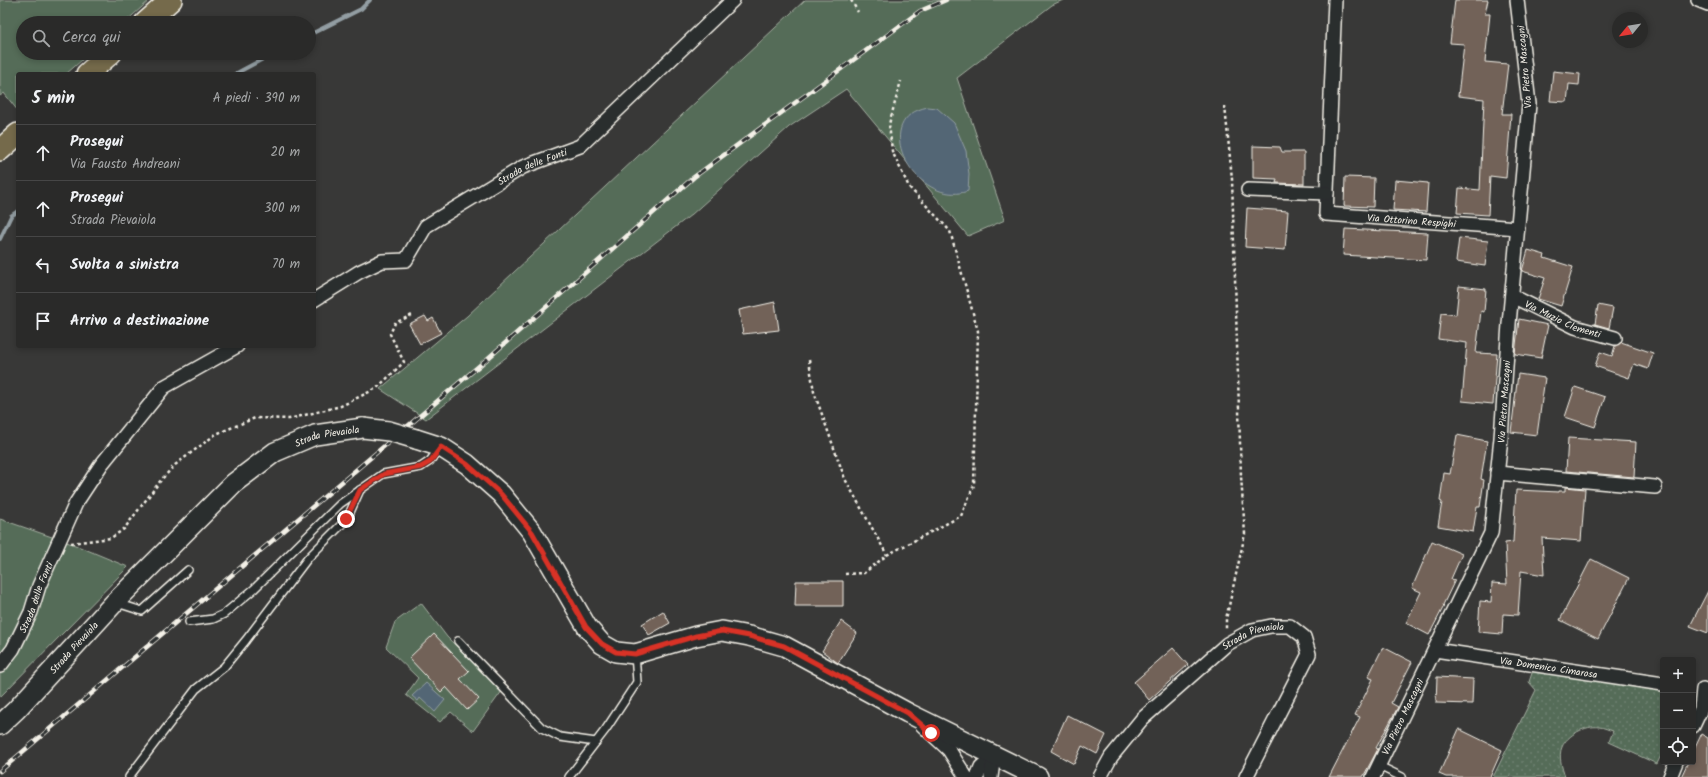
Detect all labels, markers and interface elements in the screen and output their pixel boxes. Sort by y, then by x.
north arrow [1612,12,1648,48]
search box [16,16,316,60]
street label: Via Pietro Mascagni [1513,24,1537,109]
text: Cerca qui [62,26,120,50]
icon: search [30,27,52,49]
text: 5 min [32,85,75,112]
text: A piedi · 390 m [213,88,300,109]
text: Prosegui [70,130,123,154]
icon: ahead [32,142,54,164]
text: 20 m [270,142,300,163]
street label: Strada delle Fonti [494,144,570,190]
text: Via Fausto Andreani [70,154,180,175]
text: Prosegui [70,186,123,210]
icon: ahead [32,198,54,220]
text: 300 m [264,198,300,219]
text: Strada Pievaiola [70,210,156,231]
street label: Via Ottorino Respighi [1367,210,1457,232]
text: Svolta a sinistra [70,253,179,277]
icon: left [32,254,54,276]
text: 70 m [272,254,300,275]
street label: Via Muzio Clementi [1522,296,1603,343]
text: Arrivo a destinazione [70,309,209,333]
icon: arrive [32,310,54,332]
street label: Via Pietro Mascagni [1494,359,1515,444]
street label: Strada Pievaiola [292,422,361,452]
route end [337,510,355,528]
street label: Strada delle Fonti [15,559,58,636]
street label: Strada Pievaiola [46,618,103,678]
street label: Strada Pievaiola [1218,619,1284,654]
street label: Via Domenico Cimarosa [1499,653,1599,683]
map controls [1660,657,1696,765]
button: + [1660,657,1696,693]
street label: Via Pietro Mascagni [1378,676,1429,758]
button: − [1660,693,1696,729]
route start [922,724,940,742]
button: locate [1660,729,1696,765]

